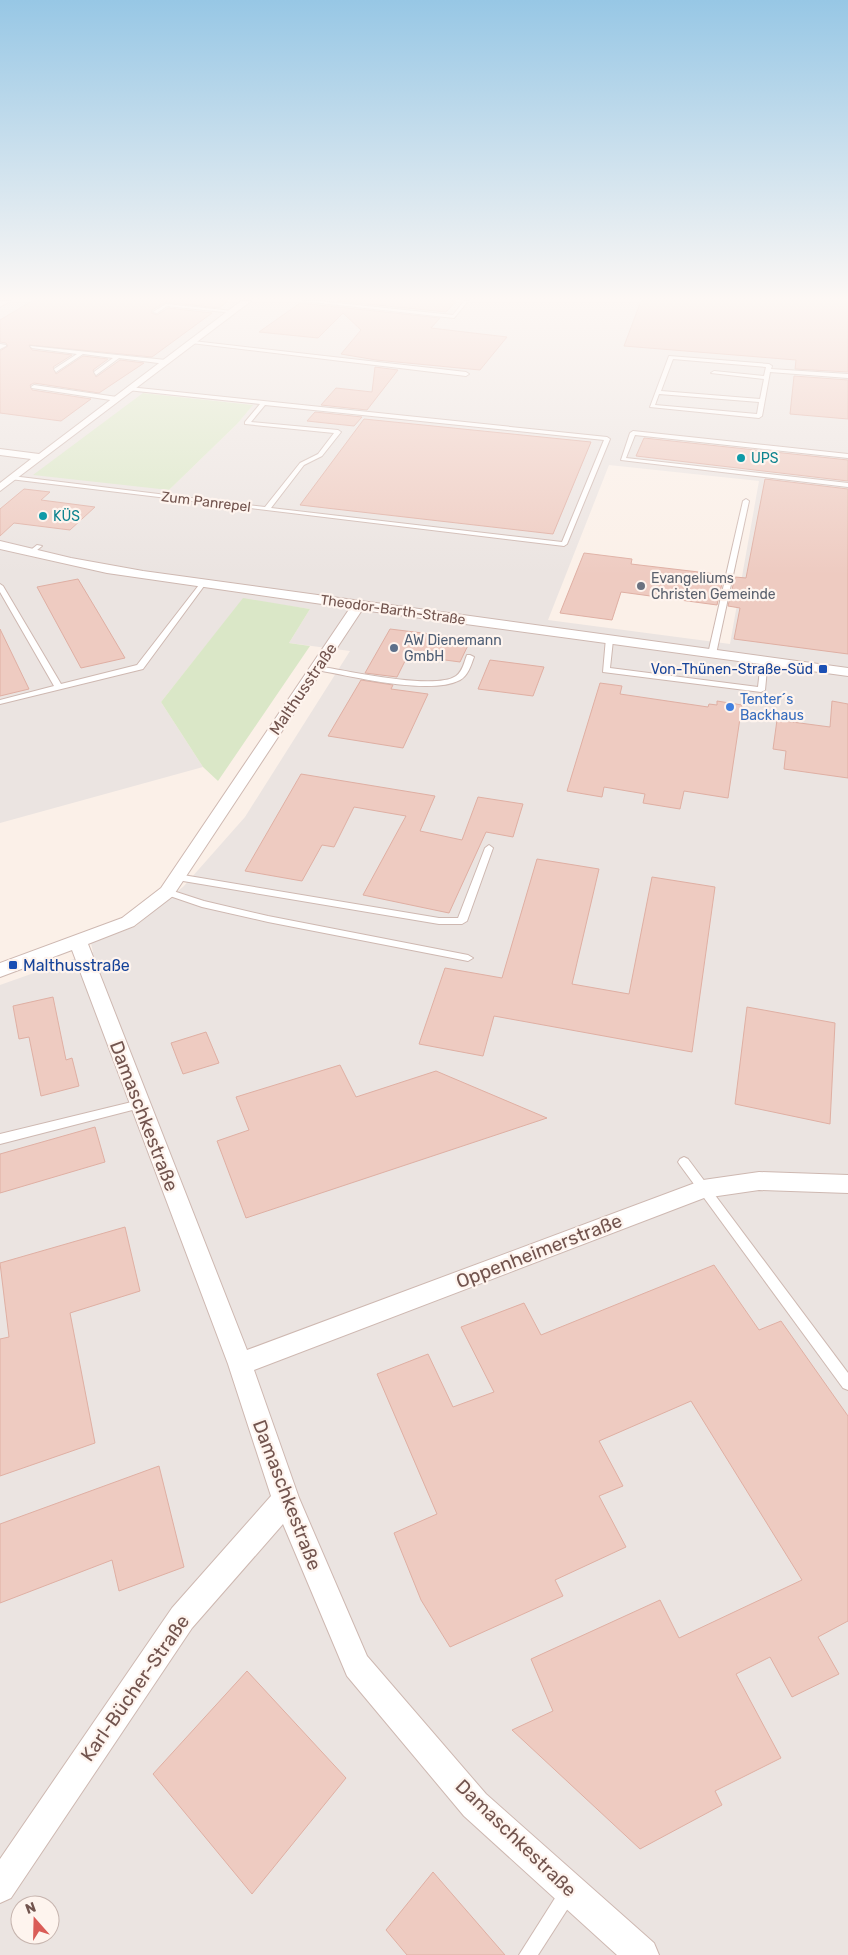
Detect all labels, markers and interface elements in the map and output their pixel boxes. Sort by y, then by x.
place label: UPS [751,450,779,467]
marker: UPS [735,452,747,464]
street label: Zum Panrepel [160,488,252,516]
place label: KÜS [53,508,80,525]
marker: KÜS [37,510,49,522]
place label: Evangeliums Christen Gemeinde [651,570,776,603]
marker: Evangeliums Christen Gemeinde [635,580,647,592]
street label: Theodor-Barth-Straße [319,591,467,629]
place label: AW Dienemann GmbH [404,632,502,665]
street label: Malthusstraße [265,639,341,739]
marker: AW Dienemann GmbH [388,642,400,654]
place label: Von-Thünen-Straße-Süd [651,661,813,678]
marker: Von-Thünen-Straße-Süd [817,663,829,675]
place label: Tenter´s Backhaus [740,691,804,724]
marker: Tenter´s Backhaus [724,701,736,713]
place label: Malthusstraße [23,956,130,975]
marker: Malthusstraße [7,959,19,971]
street label: Damaschkestraße [105,1038,183,1194]
street label: Oppenheimerstraße [453,1209,625,1293]
street label: Damaschkestraße [248,1417,326,1573]
street label: Karl-Bücher-Straße [76,1610,194,1766]
street label: Damaschkestraße [451,1774,581,1902]
north arrow [10,1895,60,1945]
text: N [23,1899,38,1918]

